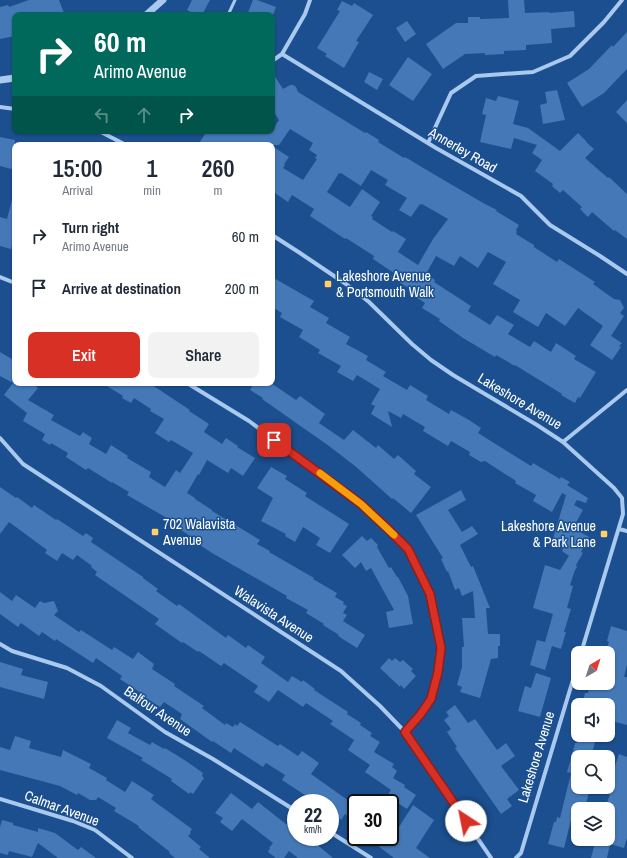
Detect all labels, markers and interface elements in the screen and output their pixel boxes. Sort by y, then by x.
text: 60 m [94,23,146,61]
icon: right [28,28,80,80]
text: Arimo Avenue [94,59,186,84]
icon: left [91,104,113,126]
icon: ahead [133,104,155,126]
icon: right [175,104,197,126]
street label: Annerley Road [425,123,500,177]
text: 15:00 [53,152,103,184]
text: 1 [147,152,158,184]
text: 260 [202,152,234,184]
text: Arrival [62,182,93,199]
text: min [143,182,161,199]
text: m [214,182,222,199]
text: Turn right [62,217,119,238]
icon: right [28,225,50,247]
text: 60 m [232,226,259,247]
text: Arimo Avenue [62,238,129,255]
place label: Lakeshore Avenue & Portsmouth Walk [336,267,434,301]
icon: arrive [28,277,50,299]
text: Arrive at destination [62,278,181,299]
text: 200 m [225,278,259,299]
marker: Lakeshore Avenue & Portsmouth Walk [323,279,333,289]
button: Exit [28,332,140,378]
button: Share [148,332,259,378]
street label: Lakeshore Avenue [475,369,565,433]
pin [257,423,291,457]
icon: arrive [263,429,285,451]
place label: 702 Walavista Avenue [162,515,236,549]
place label: Lakeshore Avenue & Park Lane [501,517,596,551]
marker: 702 Walavista Avenue [150,527,160,537]
marker: Lakeshore Avenue & Park Lane [599,529,609,539]
street label: Walavista Avenue [231,582,317,646]
north arrow [571,646,615,690]
map controls [571,646,615,846]
street label: Balfour Avenue [121,682,195,740]
button: sound [571,698,615,742]
street label: Lakeshore Avenue [514,709,558,805]
button: search [571,750,615,794]
street label: Calmar Avenue [22,786,102,830]
speed limit sign: 30 [347,794,399,846]
position arrow [445,800,487,842]
text: 22 [304,801,322,828]
button: layers [571,802,615,846]
text: km/h [304,823,322,836]

